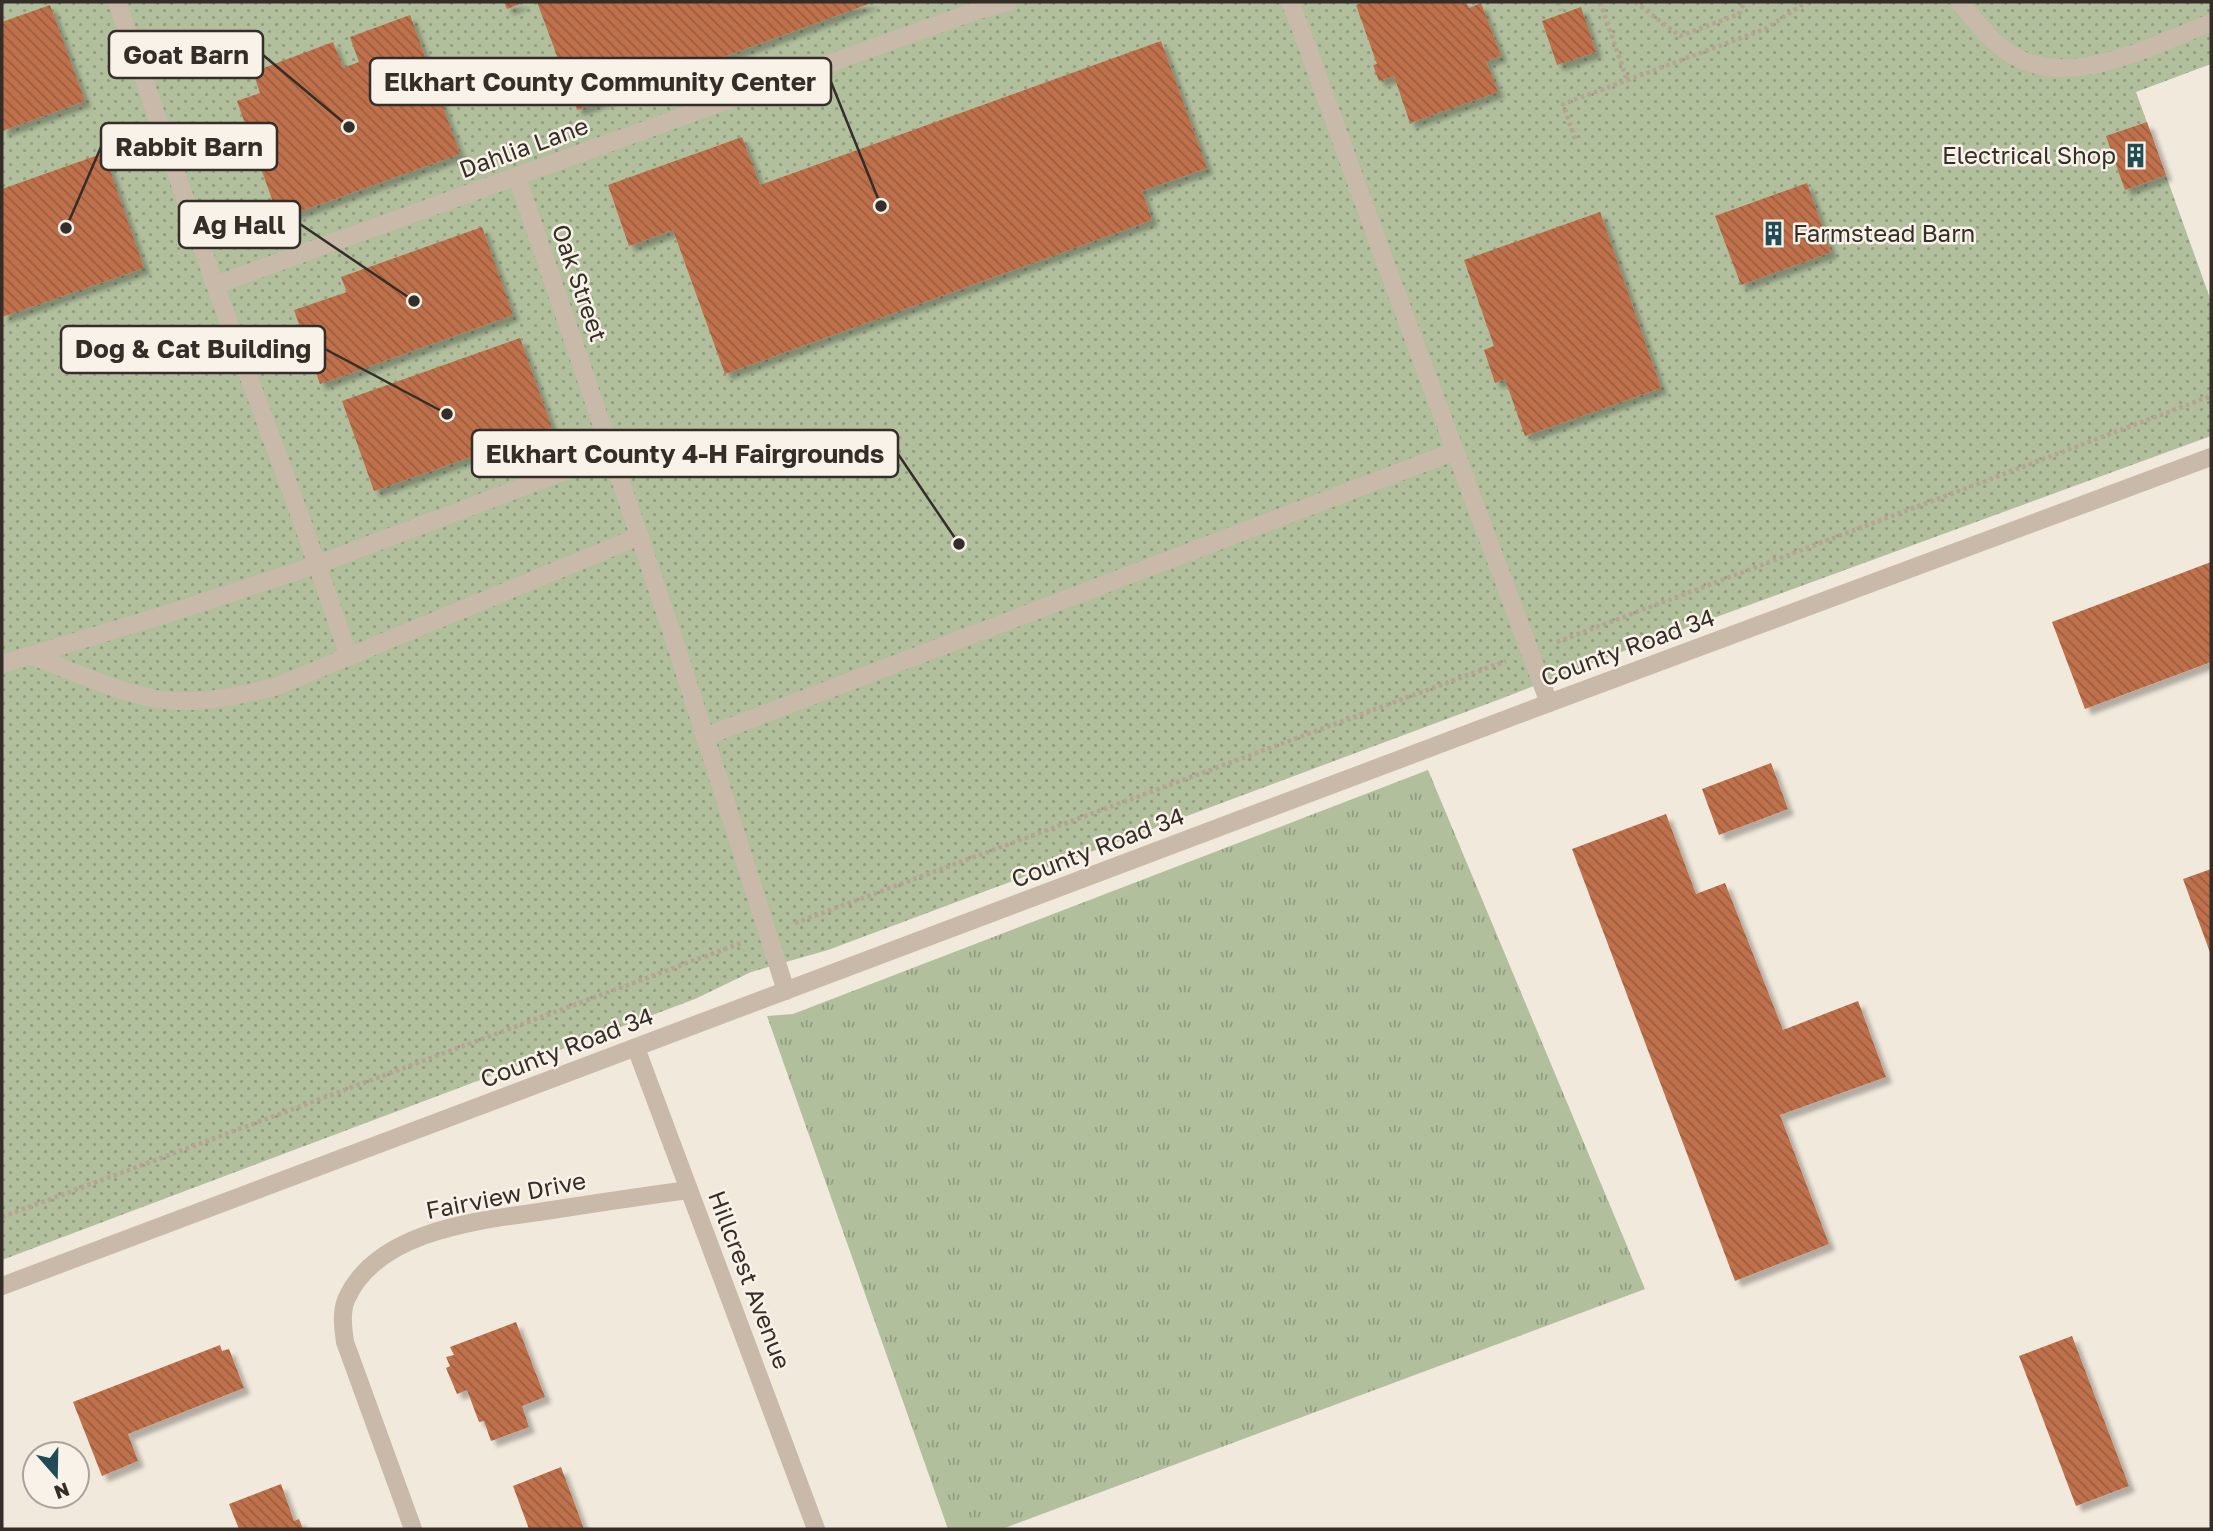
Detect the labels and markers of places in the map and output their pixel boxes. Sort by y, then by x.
callout: Goat Barn [109,31,263,78]
callout: Elkhart County Community Center [370,58,831,105]
callout: Rabbit Barn [101,123,277,170]
place label: Electrical Shop [1942,140,2116,169]
building icon: Electrical Shop [2122,142,2150,170]
callout: Ag Hall [179,201,300,248]
place label: Farmstead Barn [1793,218,1975,247]
building icon: Farmstead Barn [1759,220,1787,248]
callout: Dog & Cat Building [61,326,325,373]
callout: Elkhart County 4-H Fairgrounds [472,430,898,477]

